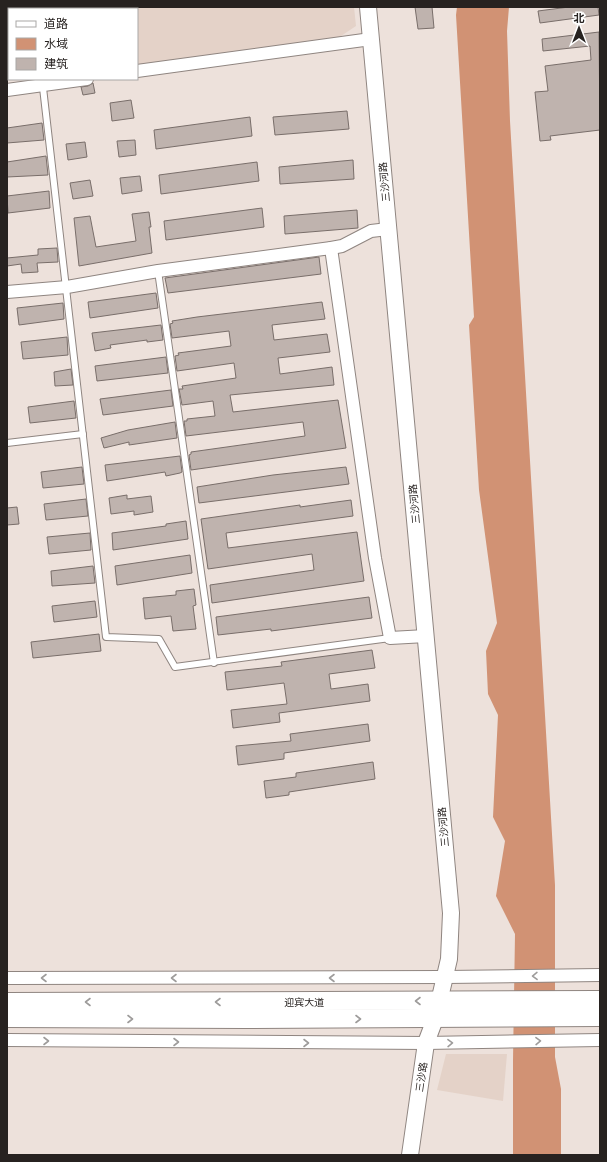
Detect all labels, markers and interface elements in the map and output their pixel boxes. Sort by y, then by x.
legend [8,8,138,80]
north arrow [559,8,599,48]
text: 北 [574,11,585,25]
text: 道路 [44,16,68,31]
text: 水域 [44,36,68,51]
text: 建筑 [44,56,68,71]
street label: 三沙河路 [376,161,393,202]
street label: 三沙河路 [406,483,423,524]
street label: 三沙河路 [435,806,452,847]
one-way arrow [532,972,538,980]
one-way arrow [41,974,47,982]
one-way arrow [171,974,177,982]
one-way arrow [329,974,335,982]
street label: 迎宾大道 [284,996,324,1009]
one-way arrow [415,997,421,1005]
one-way arrow [85,998,91,1006]
one-way arrow [215,998,221,1006]
one-way arrow [127,1015,133,1023]
one-way arrow [355,1015,361,1023]
one-way arrow [43,1037,49,1045]
one-way arrow [535,1037,541,1045]
one-way arrow [173,1038,179,1046]
one-way arrow [303,1039,309,1047]
one-way arrow [447,1039,453,1047]
street label: 三沙路 [413,1061,430,1093]

